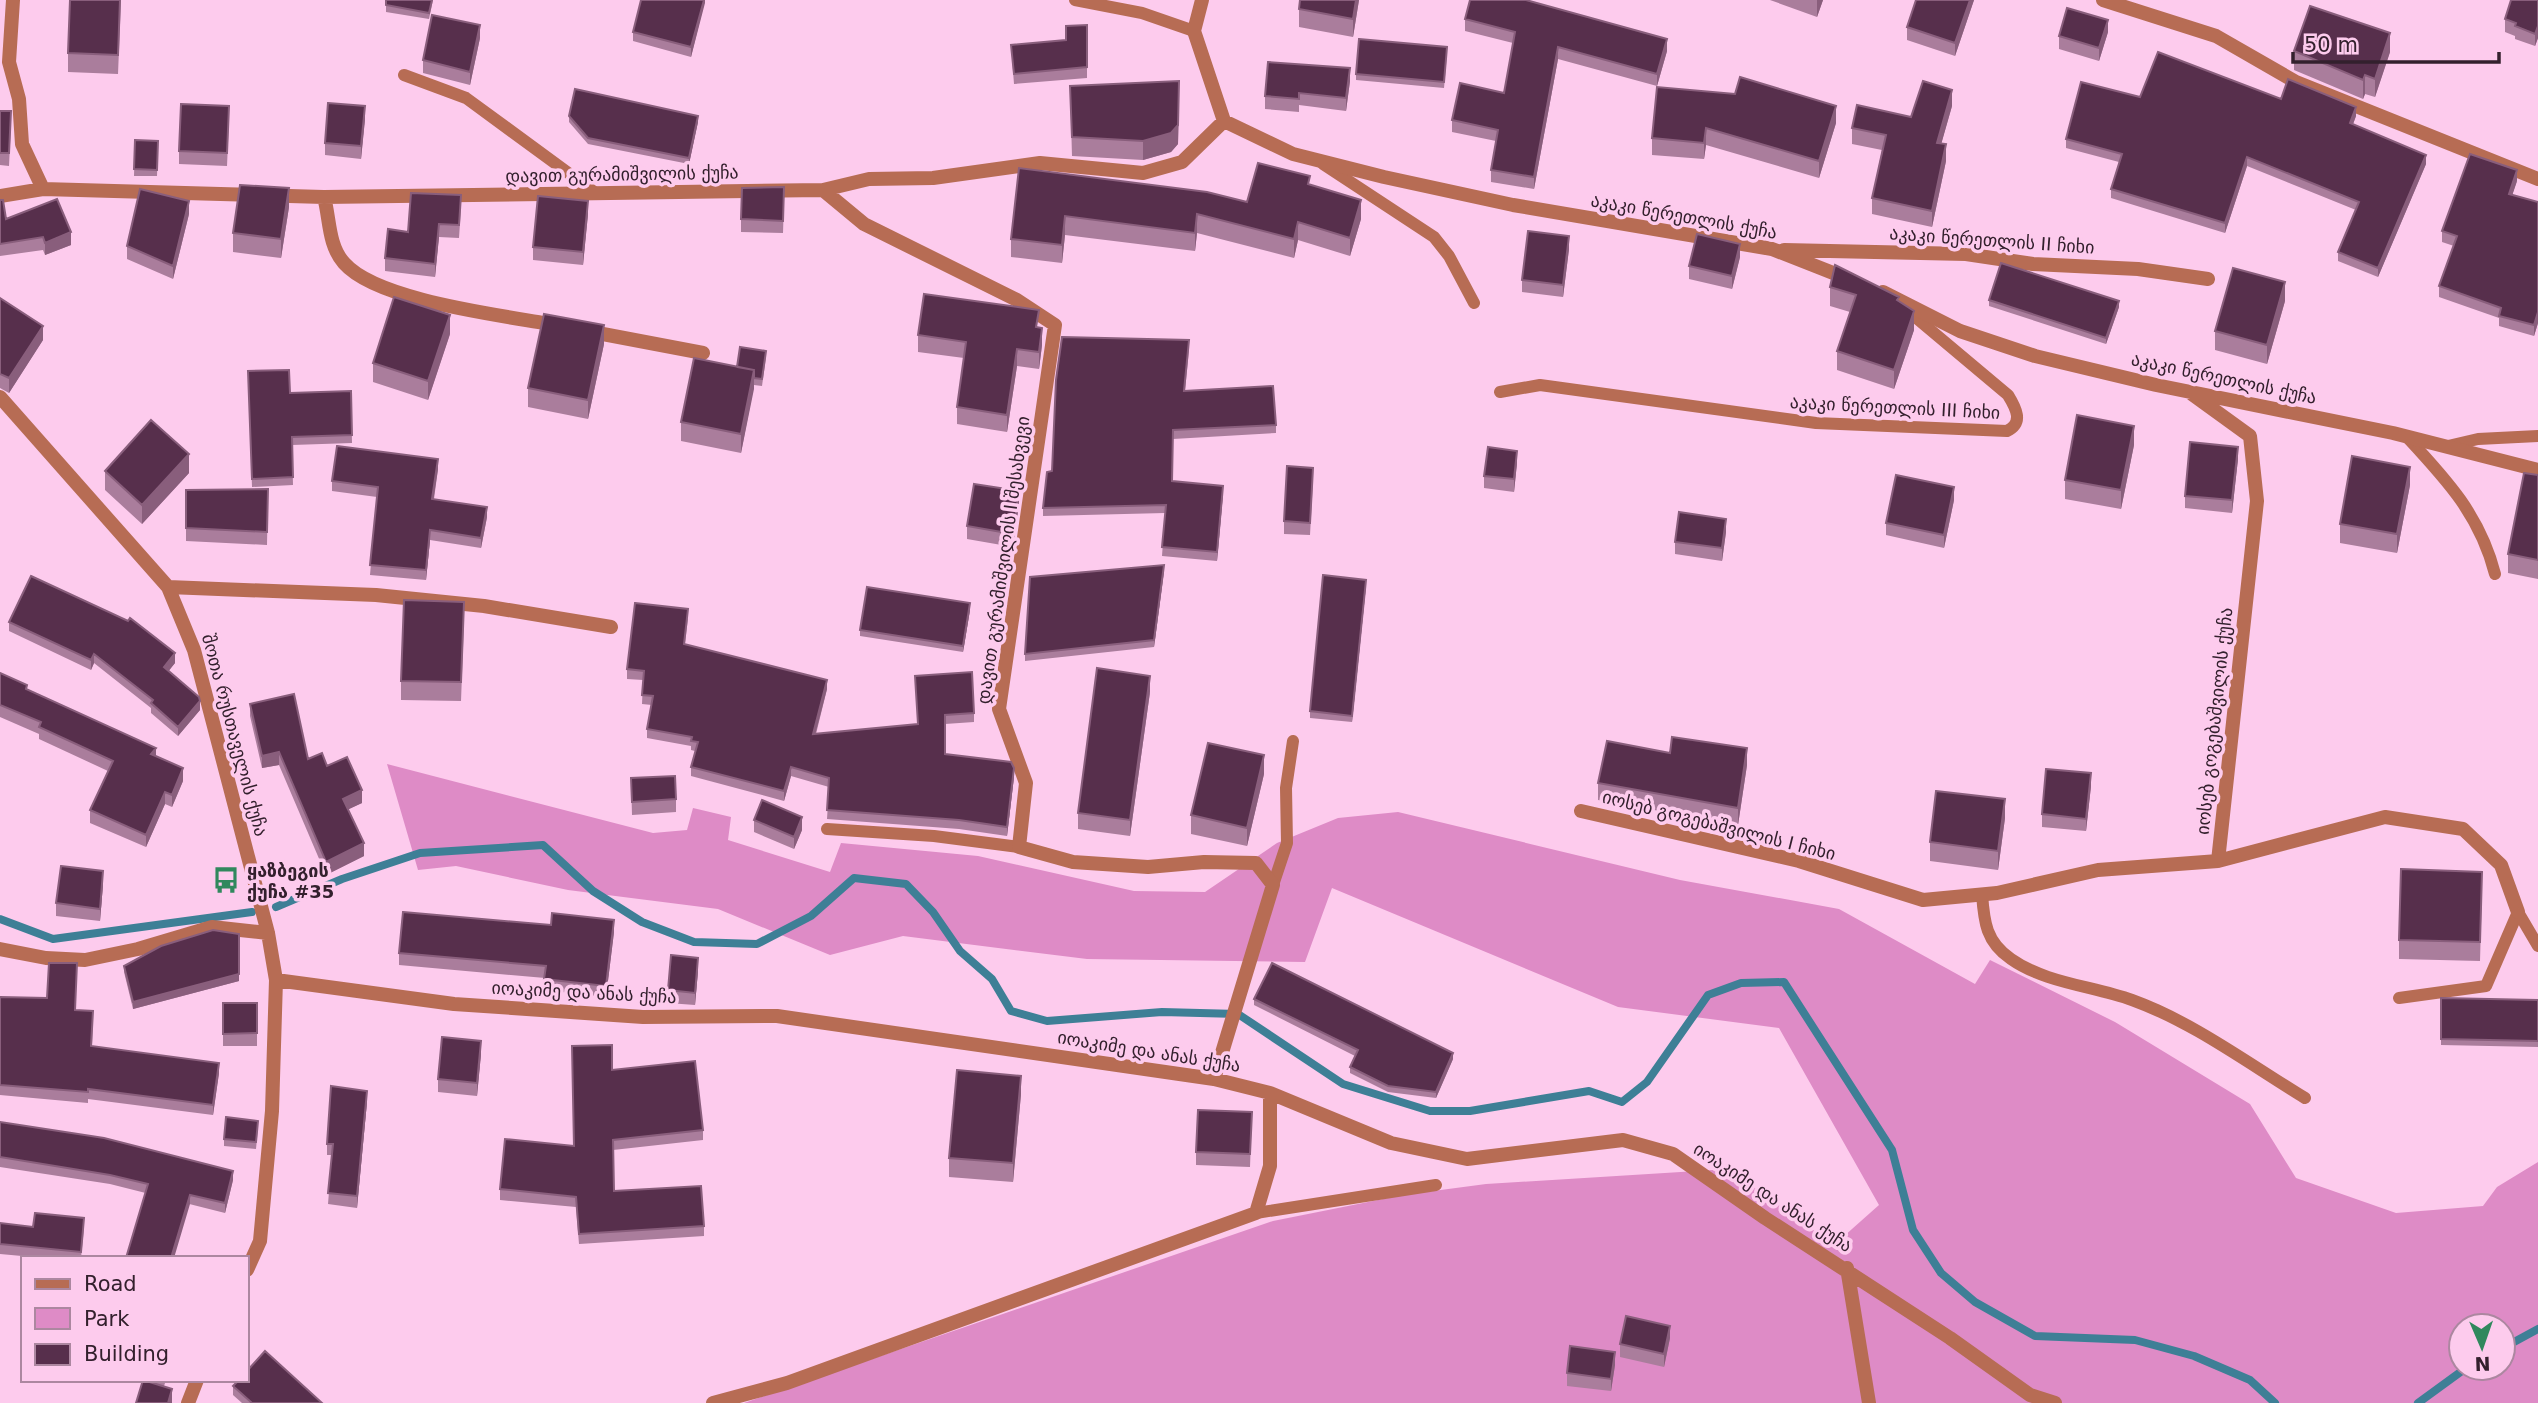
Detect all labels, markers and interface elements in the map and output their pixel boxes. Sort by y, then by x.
scale bar [2293,21,2500,65]
text: 50 m [2304,33,2358,57]
street label: დავით გურამიშვილის ქუჩა [505,161,739,187]
street label: აკაკი წერეთლის ქუჩა [1589,189,1779,243]
street label: აკაკი წერეთლის II ჩიხი [1889,222,2095,258]
street label: აკაკი წერეთლის ქუჩა [2129,348,2319,408]
street label: აკაკი წერეთლის III ჩიხი [1789,391,2001,423]
street label: დავით გურამიშვილის I შესახვევი [972,415,1034,705]
street label: იოსებ გოგებაშვილის ქუჩა [2192,606,2236,836]
street label: შოთა რუსთაველის ქუჩა [198,632,272,838]
street label: იოსებ გოგებაშვილის I ჩიხი [1600,786,1838,864]
place label: ყაზბეგის ქუჩა #35 [247,860,334,902]
bus stop icon: ყაზბეგის ქუჩა #35 [211,865,241,895]
street label: იოაკიმე და ანას ქუჩა [491,977,677,1007]
street label: იოაკიმე და ანას ქუჩა [1056,1026,1242,1076]
street label: იოაკიმე და ანას ქუჩა [1690,1138,1856,1256]
legend [21,1256,248,1382]
text: Road [84,1272,137,1296]
text: Park [84,1307,130,1331]
north arrow [2447,1312,2517,1382]
text: Building [84,1342,169,1366]
text: N [2474,1353,2491,1375]

